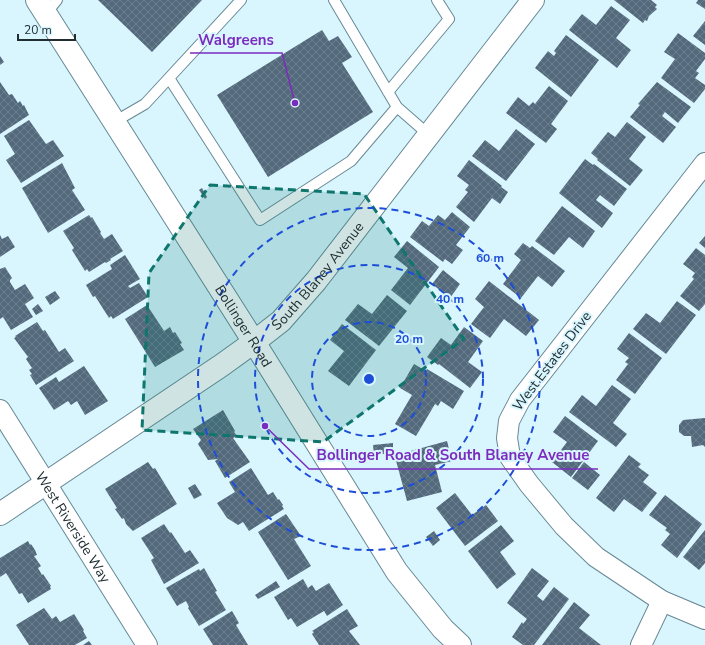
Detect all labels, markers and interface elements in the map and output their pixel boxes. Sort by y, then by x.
scale bar [18,16,75,42]
text: 20 m [24,22,52,38]
callout: Walgreens [190,26,282,53]
text: Walgreens [198,30,274,50]
street label: South Blaney Avenue [267,218,368,335]
text: 60 m [476,250,504,266]
street label: Bollinger Road [211,281,277,371]
text: 40 m [436,291,464,307]
street label: West Estates Drive [508,307,596,415]
text: 20 m [395,331,423,347]
centre of rings [362,372,376,386]
callout: Bollinger Road & South Blaney Avenue [309,442,598,469]
text: Bollinger Road & South Blaney Avenue [317,445,589,465]
street label: West Riverside Way [31,468,116,587]

